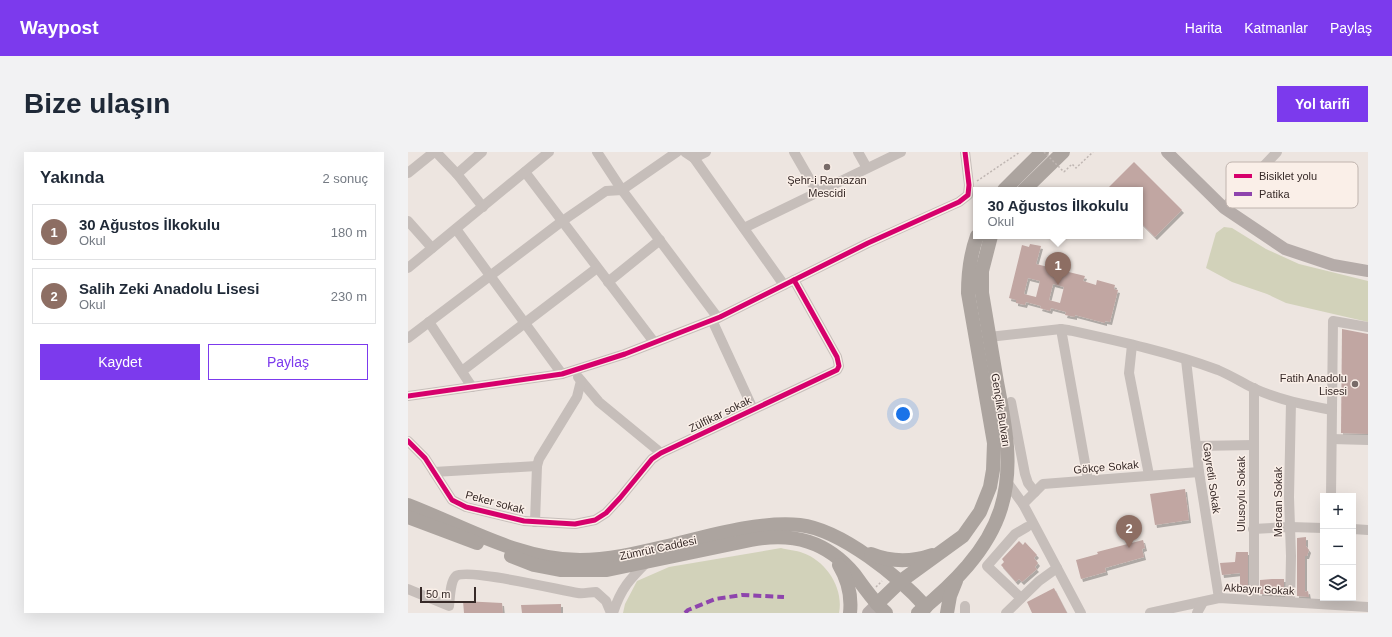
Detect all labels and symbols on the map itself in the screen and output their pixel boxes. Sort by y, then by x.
marker: Şehr-i Ramazan Mescidi [822,162,832,172]
legend [1226,162,1358,208]
text: Bisiklet yolu [1259,170,1317,182]
place label: Şehr-i Ramazan Mescidi [787,174,867,199]
text: Patika [1259,188,1290,200]
pin: 1 [1045,252,1071,285]
place label: Fatih Anadolu Lisesi [1280,372,1347,397]
street label: Gençlik Bulvarı [989,373,1013,447]
marker: Fatih Anadolu Lisesi [1350,379,1360,389]
street label: Zülfikar sokak [687,394,754,434]
your location [893,404,913,424]
street label: Gayretli Sokak [1201,442,1223,515]
street label: Ulusoylu Sokak [1235,456,1247,532]
street label: Gökçe Sokak [1073,458,1140,476]
street label: Mercan Sokak [1272,466,1284,537]
street label: Peker sokak [464,488,526,516]
pin: 2 [1116,515,1142,548]
street label: Zümrüt Caddesi [618,534,698,562]
street label: Akbayır Sokak [1223,581,1295,597]
scale bar [420,585,476,604]

